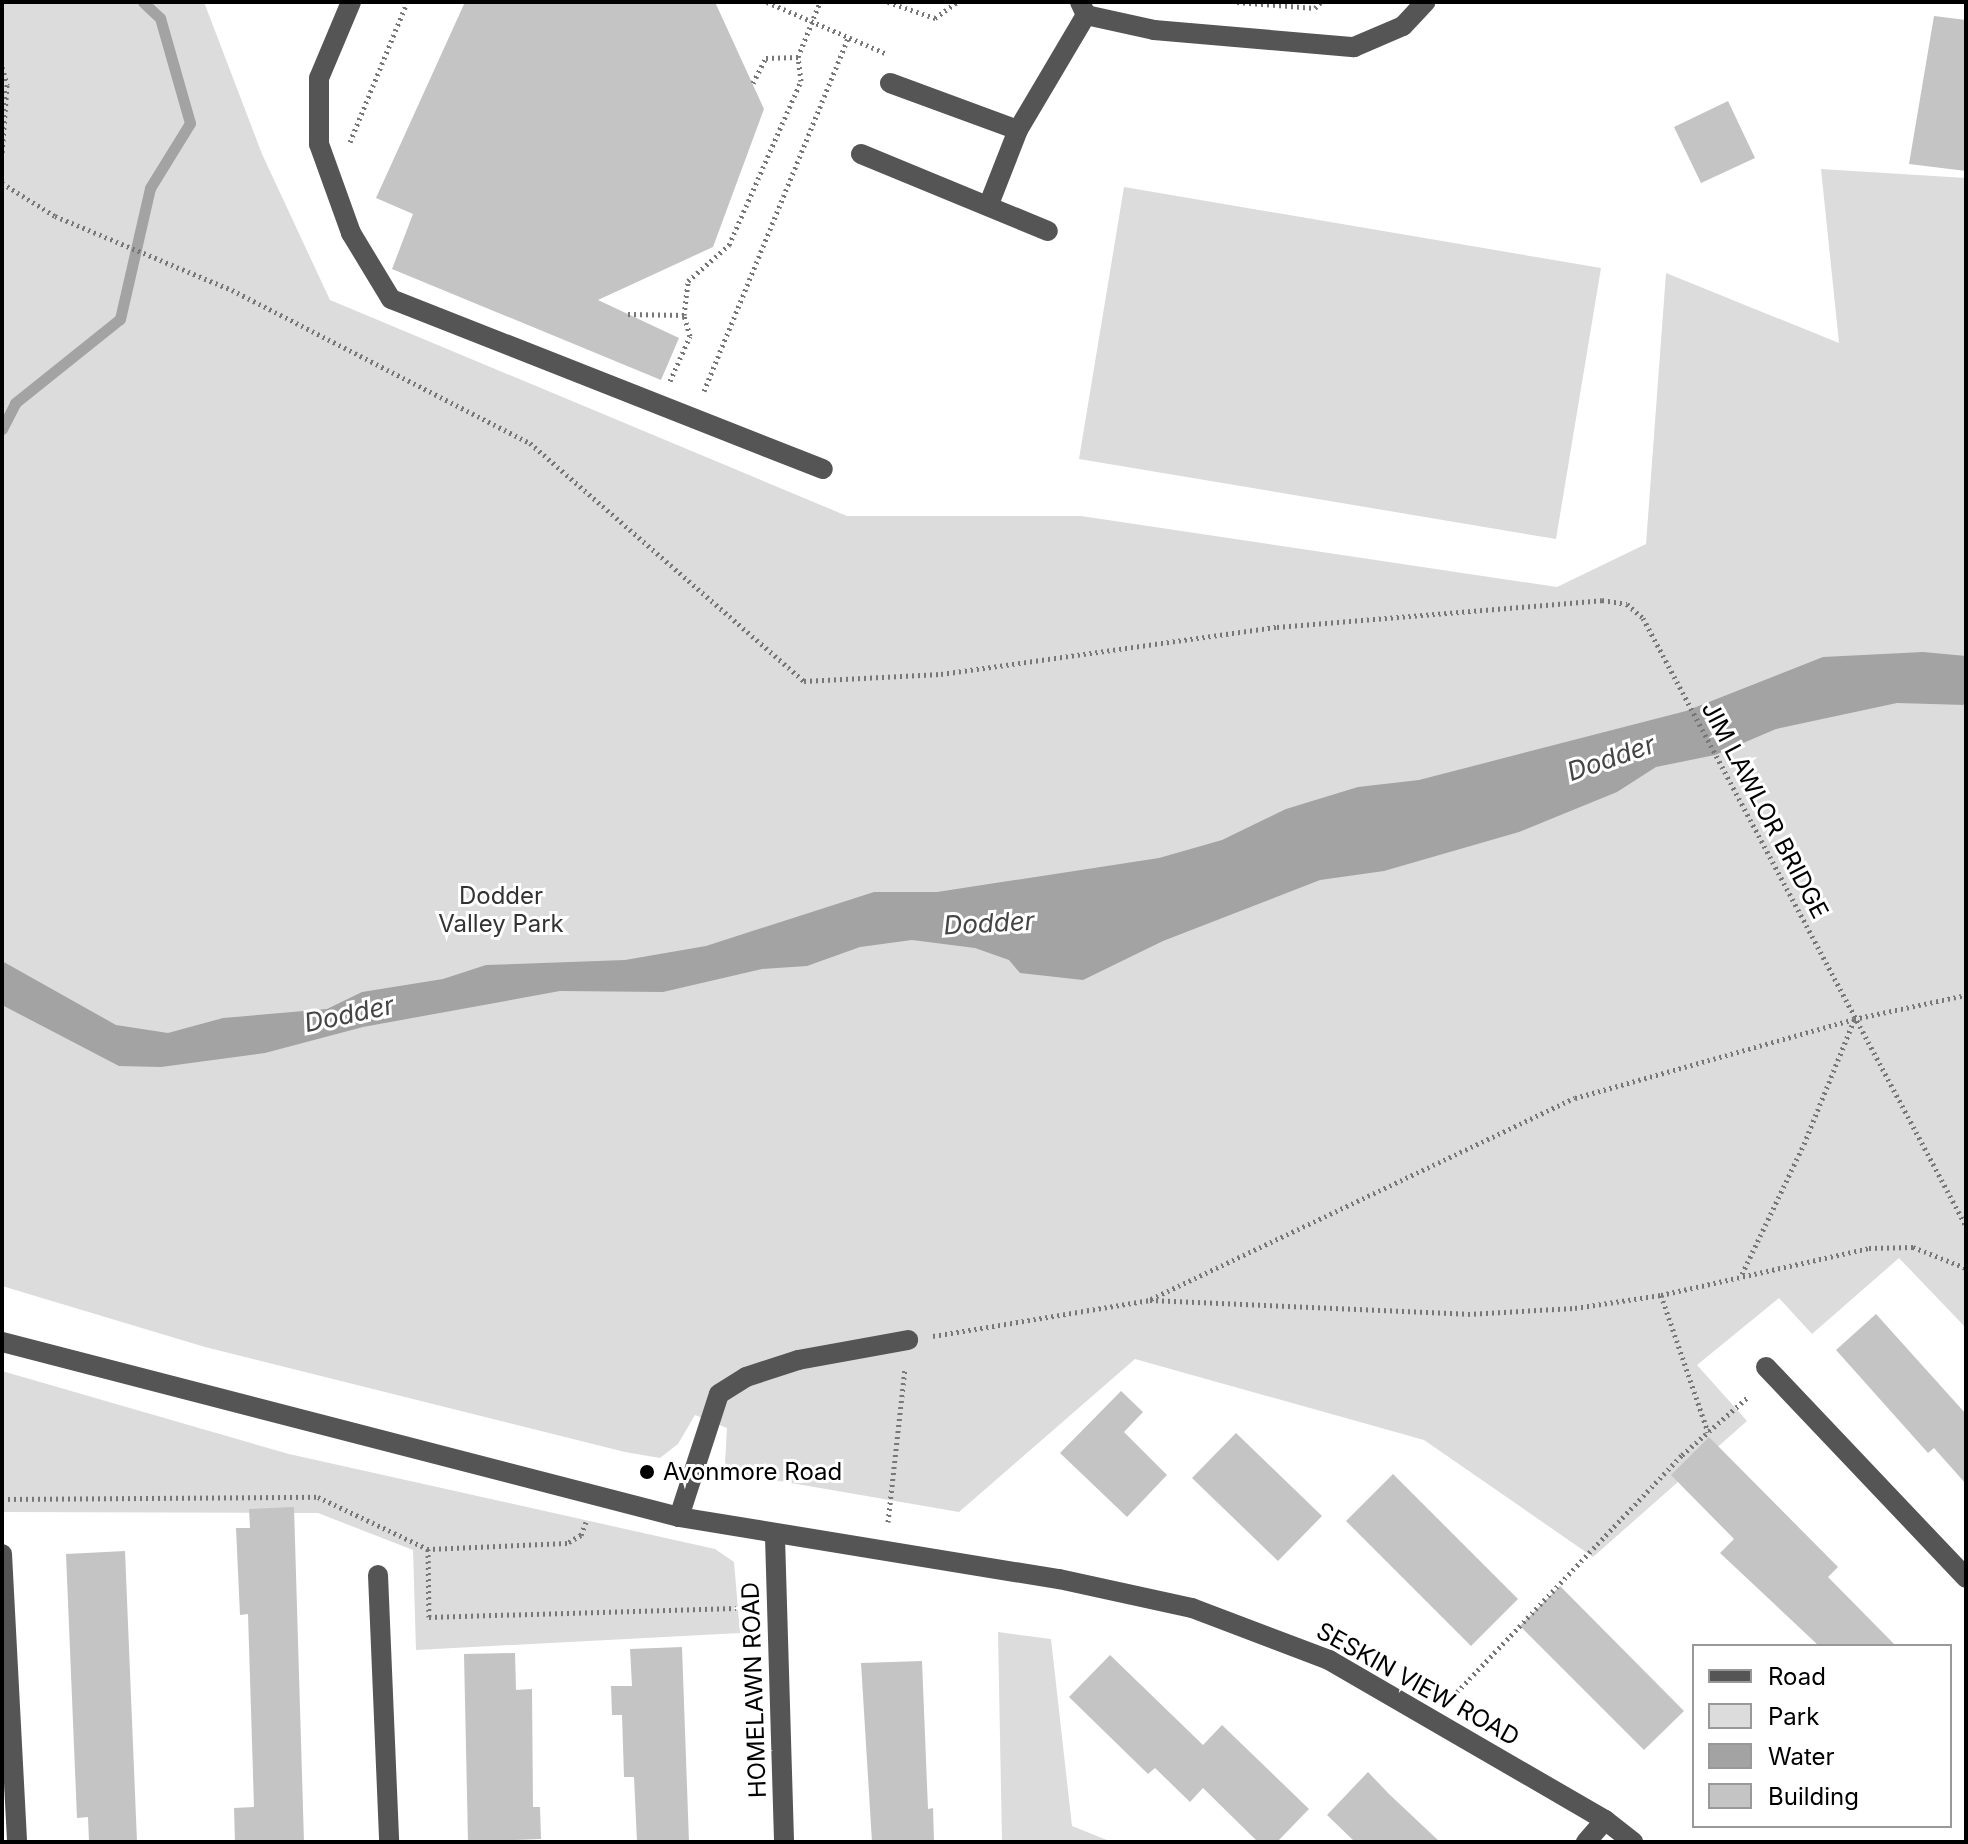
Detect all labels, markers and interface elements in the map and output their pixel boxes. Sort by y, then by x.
street label: JIM LAWLOR BRIDGE [1696,697,1834,923]
water label: Dodder [1563,728,1659,788]
park label: Dodder Valley Park [438,882,564,938]
water label: Dodder [943,905,1035,941]
water label: Dodder [301,989,397,1039]
place label: Avonmore Road [663,1458,842,1486]
marker: Avonmore Road [638,1463,656,1481]
street label: HOMELAWN ROAD [736,1581,772,1799]
street label: SESKIN VIEW ROAD [1312,1616,1524,1752]
legend [1692,1644,1952,1828]
text: Road [1768,1662,1826,1691]
text: Park [1768,1702,1819,1731]
text: Water [1768,1742,1835,1771]
text: Building [1768,1782,1859,1811]

